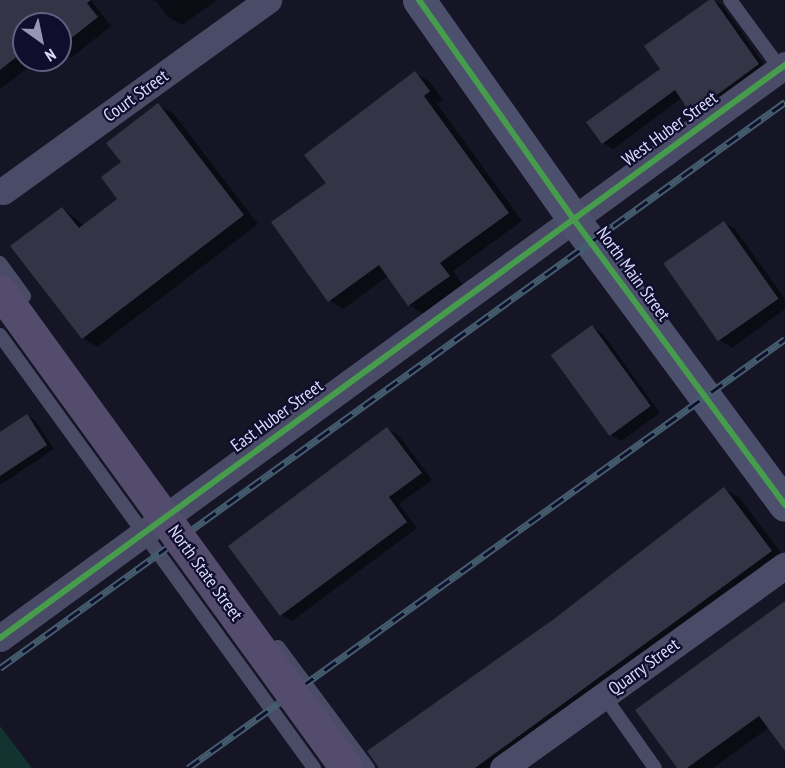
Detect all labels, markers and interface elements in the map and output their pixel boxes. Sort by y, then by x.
north arrow [12,12,72,72]
text: N [42,45,60,66]
street label: Court Street [99,65,173,127]
street label: West Huber Street [618,87,722,171]
street label: North Main Street [592,223,674,325]
street label: East Huber Street [227,375,327,457]
street label: North State Street [163,521,247,625]
street label: Quarry Street [604,634,684,700]

